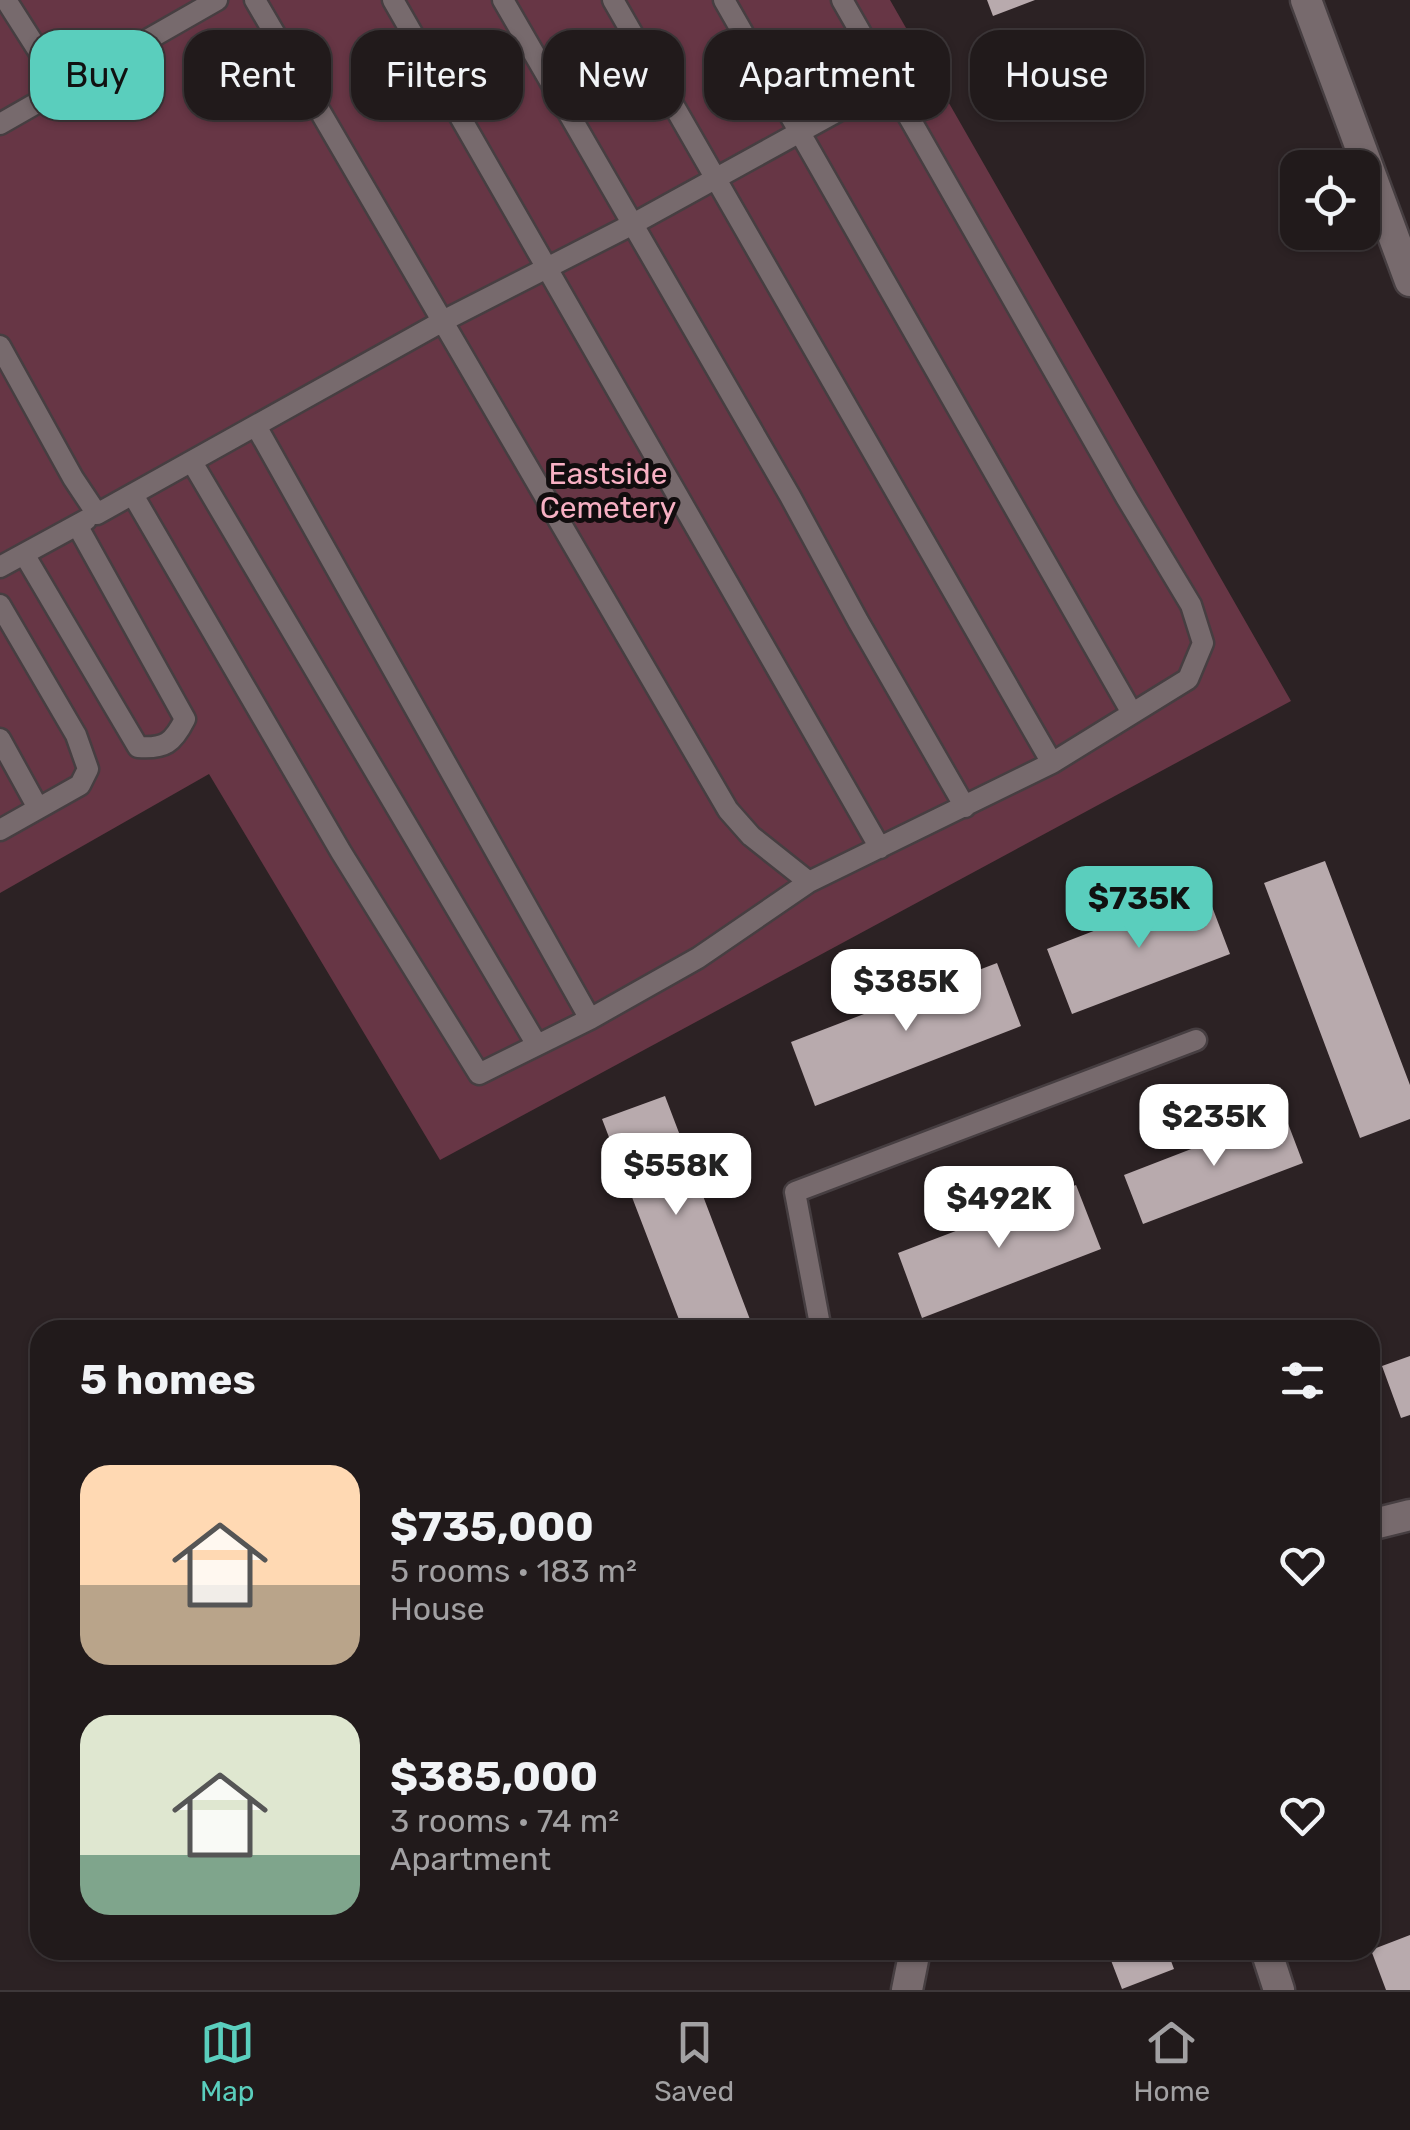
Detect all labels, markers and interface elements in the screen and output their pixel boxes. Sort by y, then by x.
chip: Buy [30,30,164,120]
chip: Rent [184,30,331,120]
chip: Filters [351,30,523,120]
chip: New [543,30,684,120]
chip: Apartment [704,30,950,120]
chip: House [970,30,1144,120]
map controls [1280,150,1380,250]
button: locate [1280,150,1380,250]
park label: Eastside Cemetery [540,456,676,526]
pin: $735K [1069,866,1209,951]
text: $735K [1088,879,1190,917]
pin: $385K [836,949,976,1034]
text: $385K [853,962,959,1000]
pin: $235K [1144,1084,1284,1169]
text: $235K [1161,1097,1267,1135]
pin: $558K [606,1133,746,1218]
text: $558K [623,1146,729,1184]
pin: $492K [929,1166,1069,1251]
text: $492K [946,1179,1052,1217]
icon: filters [1275,1353,1330,1408]
text: 5 homes [80,1355,256,1405]
text: $735,000 [390,1502,594,1552]
icon: home [160,1505,280,1625]
icon: heart [1275,1538,1330,1593]
text: 5 rooms · 183 m² [390,1552,637,1590]
text: House [390,1590,485,1628]
text: $385,000 [390,1752,598,1802]
icon: home [160,1755,280,1875]
icon: heart [1275,1788,1330,1843]
text: 3 rooms · 74 m² [390,1802,619,1840]
text: Apartment [390,1840,551,1878]
tab: Map [200,2015,255,2108]
tab: Saved [654,2015,734,2108]
tab: Home [1134,2015,1210,2108]

